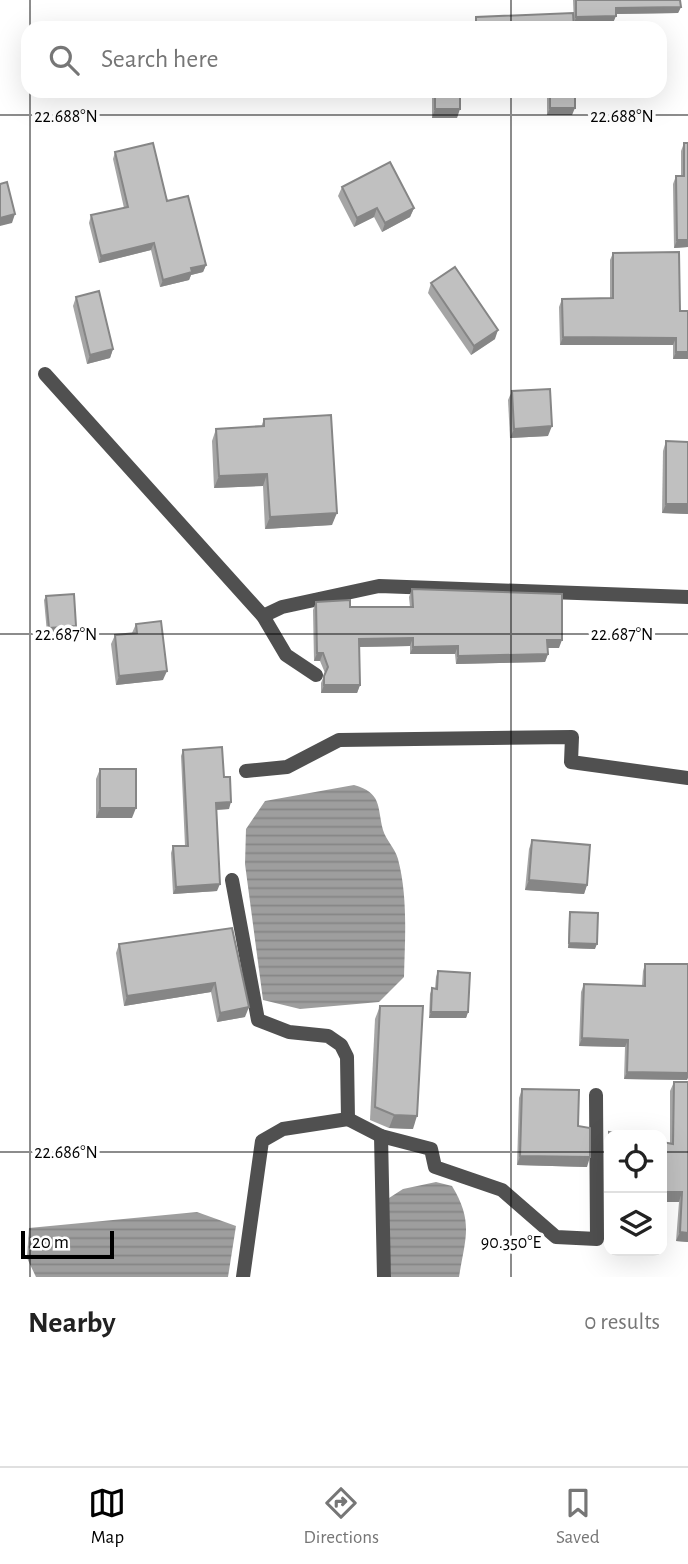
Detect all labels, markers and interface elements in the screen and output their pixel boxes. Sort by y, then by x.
search box [21,21,667,98]
icon: search [45,41,83,79]
text: Search here [101,46,219,72]
text: 22.688°N [34,108,98,126]
text: 22.688°N [590,108,654,126]
text: 22.687°N [35,626,97,644]
text: 22.687°N [591,626,653,644]
map controls [604,1130,667,1256]
button: locate [604,1130,667,1193]
text: 22.686°N [34,1144,98,1162]
button: layers [604,1193,667,1256]
scale bar [21,1228,114,1260]
text: 20 m [32,1233,69,1252]
text: 90.350°E [481,1234,542,1252]
text: Nearby [28,1308,116,1338]
text: 0 results [584,1311,660,1334]
tab: Map [88,1484,126,1549]
tab: Directions [303,1484,379,1549]
tab: Saved [556,1484,600,1549]

